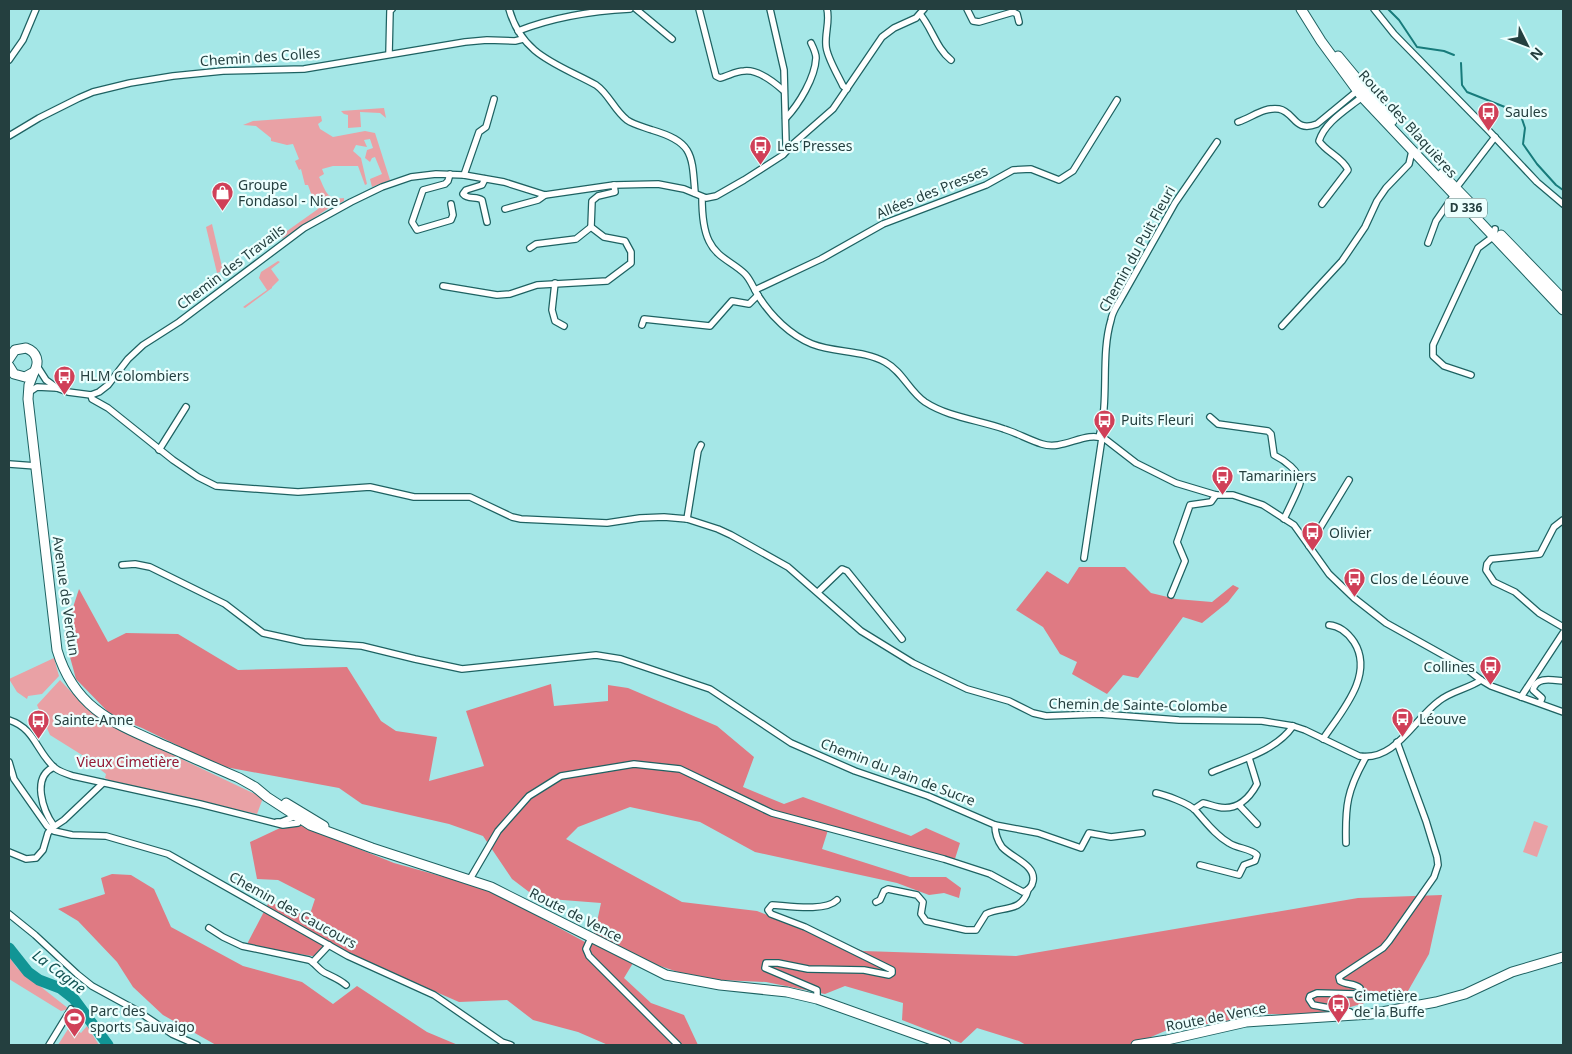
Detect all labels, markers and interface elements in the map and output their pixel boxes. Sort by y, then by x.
north arrow [1502,20,1552,70]
street label: Chemin des Colles [199,43,321,70]
text: N [1526,43,1548,65]
street label: Route des Blaquières [1355,66,1462,182]
bus stop icon: Saules [1477,100,1501,131]
place label: Saules [1505,102,1548,121]
bus stop icon: Les Presses [749,134,773,165]
place label: Les Presses [777,136,853,155]
street label: Allées des Presses [873,160,991,223]
place label: Groupe Fondasol - Nice [238,175,338,210]
shop icon: Groupe Fondasol - Nice [210,181,234,212]
street label: Chemin du Puit Fleuri [1094,182,1179,315]
road number: D 336 [1445,198,1487,218]
street label: Chemin des Travails [173,220,289,313]
bus stop icon: HLM Colombiers [52,364,76,395]
place label: HLM Colombiers [80,366,189,385]
bus stop icon: Puits Fleuri [1093,408,1117,439]
place label: Puits Fleuri [1121,410,1194,429]
bus stop icon: Tamariniers [1211,464,1235,495]
place label: Tamariniers [1239,466,1317,485]
bus stop icon: Olivier [1301,521,1325,552]
place label: Olivier [1329,523,1372,542]
street label: Avenue de Verdun [49,535,84,657]
bus stop icon: Clos de Léouve [1342,567,1366,598]
place label: Clos de Léouve [1370,569,1469,588]
bus stop icon: Collines [1479,655,1503,686]
place label: Collines [1424,657,1475,676]
street label: Chemin de Sainte-Colombe [1048,693,1228,716]
bus stop icon: Léouve [1391,707,1415,738]
bus stop icon: Sainte-Anne [26,708,50,739]
place label: Léouve [1419,709,1466,728]
place label: Sainte-Anne [54,710,134,729]
street label: Chemin du Pain de Sucre [818,733,978,810]
park label: Vieux Cimetière [76,752,180,771]
street label: Chemin des Caucours [226,867,361,953]
street label: Route de Vence [527,883,626,946]
water label: La Cagne [29,945,91,998]
place label: Cimetière de la Buffe [1354,986,1425,1021]
bus stop icon: Cimetière de la Buffe [1326,992,1350,1023]
street label: Route de Vence [1164,997,1268,1036]
place label: Parc des sports Sauvaigo [90,1001,195,1036]
sports icon: Parc des sports Sauvaigo [62,1007,86,1038]

